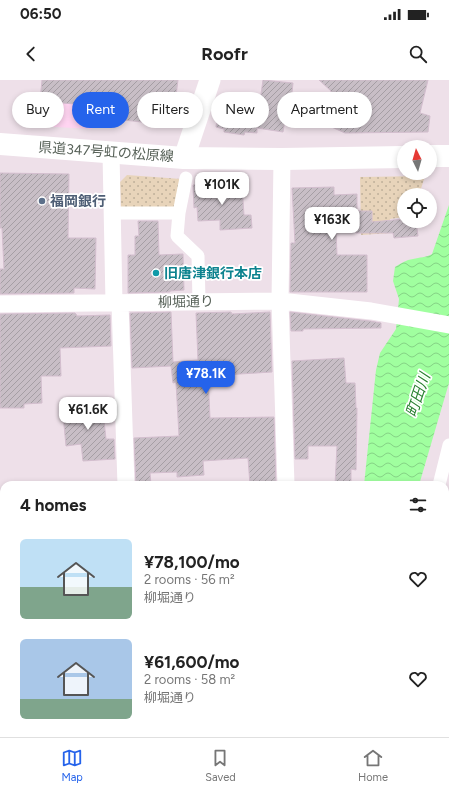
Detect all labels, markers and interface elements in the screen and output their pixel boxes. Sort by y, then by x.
text: 06:50 [20,5,61,23]
icon: back [20,43,42,65]
text: Roofr [201,43,248,65]
icon: search [407,43,429,65]
chip: Buy [12,92,64,128]
chip: Rent [72,92,129,128]
chip: Filters [137,92,203,128]
chip: New [211,92,269,128]
chip: Apartment [277,92,372,128]
street label: 県道347号虹の松原線 [38,139,174,165]
north arrow [397,140,437,180]
map controls [397,140,437,228]
pin: ¥101K [194,172,250,206]
text: ¥101K [204,177,240,192]
button: locate [397,188,437,228]
place label: 福岡銀行 [50,193,106,210]
marker: 福岡銀行 [37,196,47,206]
pin: ¥163K [304,207,360,241]
text: ¥163K [314,212,350,227]
place label: 旧唐津銀行本店 [164,265,262,282]
marker: 旧唐津銀行本店 [151,268,161,278]
street label: 柳堀通り [158,293,214,311]
pin: ¥78.1K [173,361,239,395]
text: ¥78.1K [186,366,226,381]
water label: 町田川 [402,369,434,419]
pin: ¥61.6K [55,397,121,431]
text: ¥61.6K [68,402,108,417]
icon: filters [407,494,429,516]
text: 4 homes [20,495,87,515]
text: ¥78,100/mo [144,552,240,572]
icon: home [52,555,100,603]
icon: heart [407,568,429,590]
text: 2 rooms · 56 m² [144,572,235,587]
text: 柳堀通り [144,590,196,605]
text: ¥61,600/mo [144,652,239,672]
icon: home [52,655,100,703]
icon: heart [407,668,429,690]
text: 2 rooms · 58 m² [144,672,235,687]
text: 柳堀通り [144,690,196,705]
tab: Map [61,747,83,784]
tab: Saved [205,747,236,784]
tab: Home [358,747,388,784]

